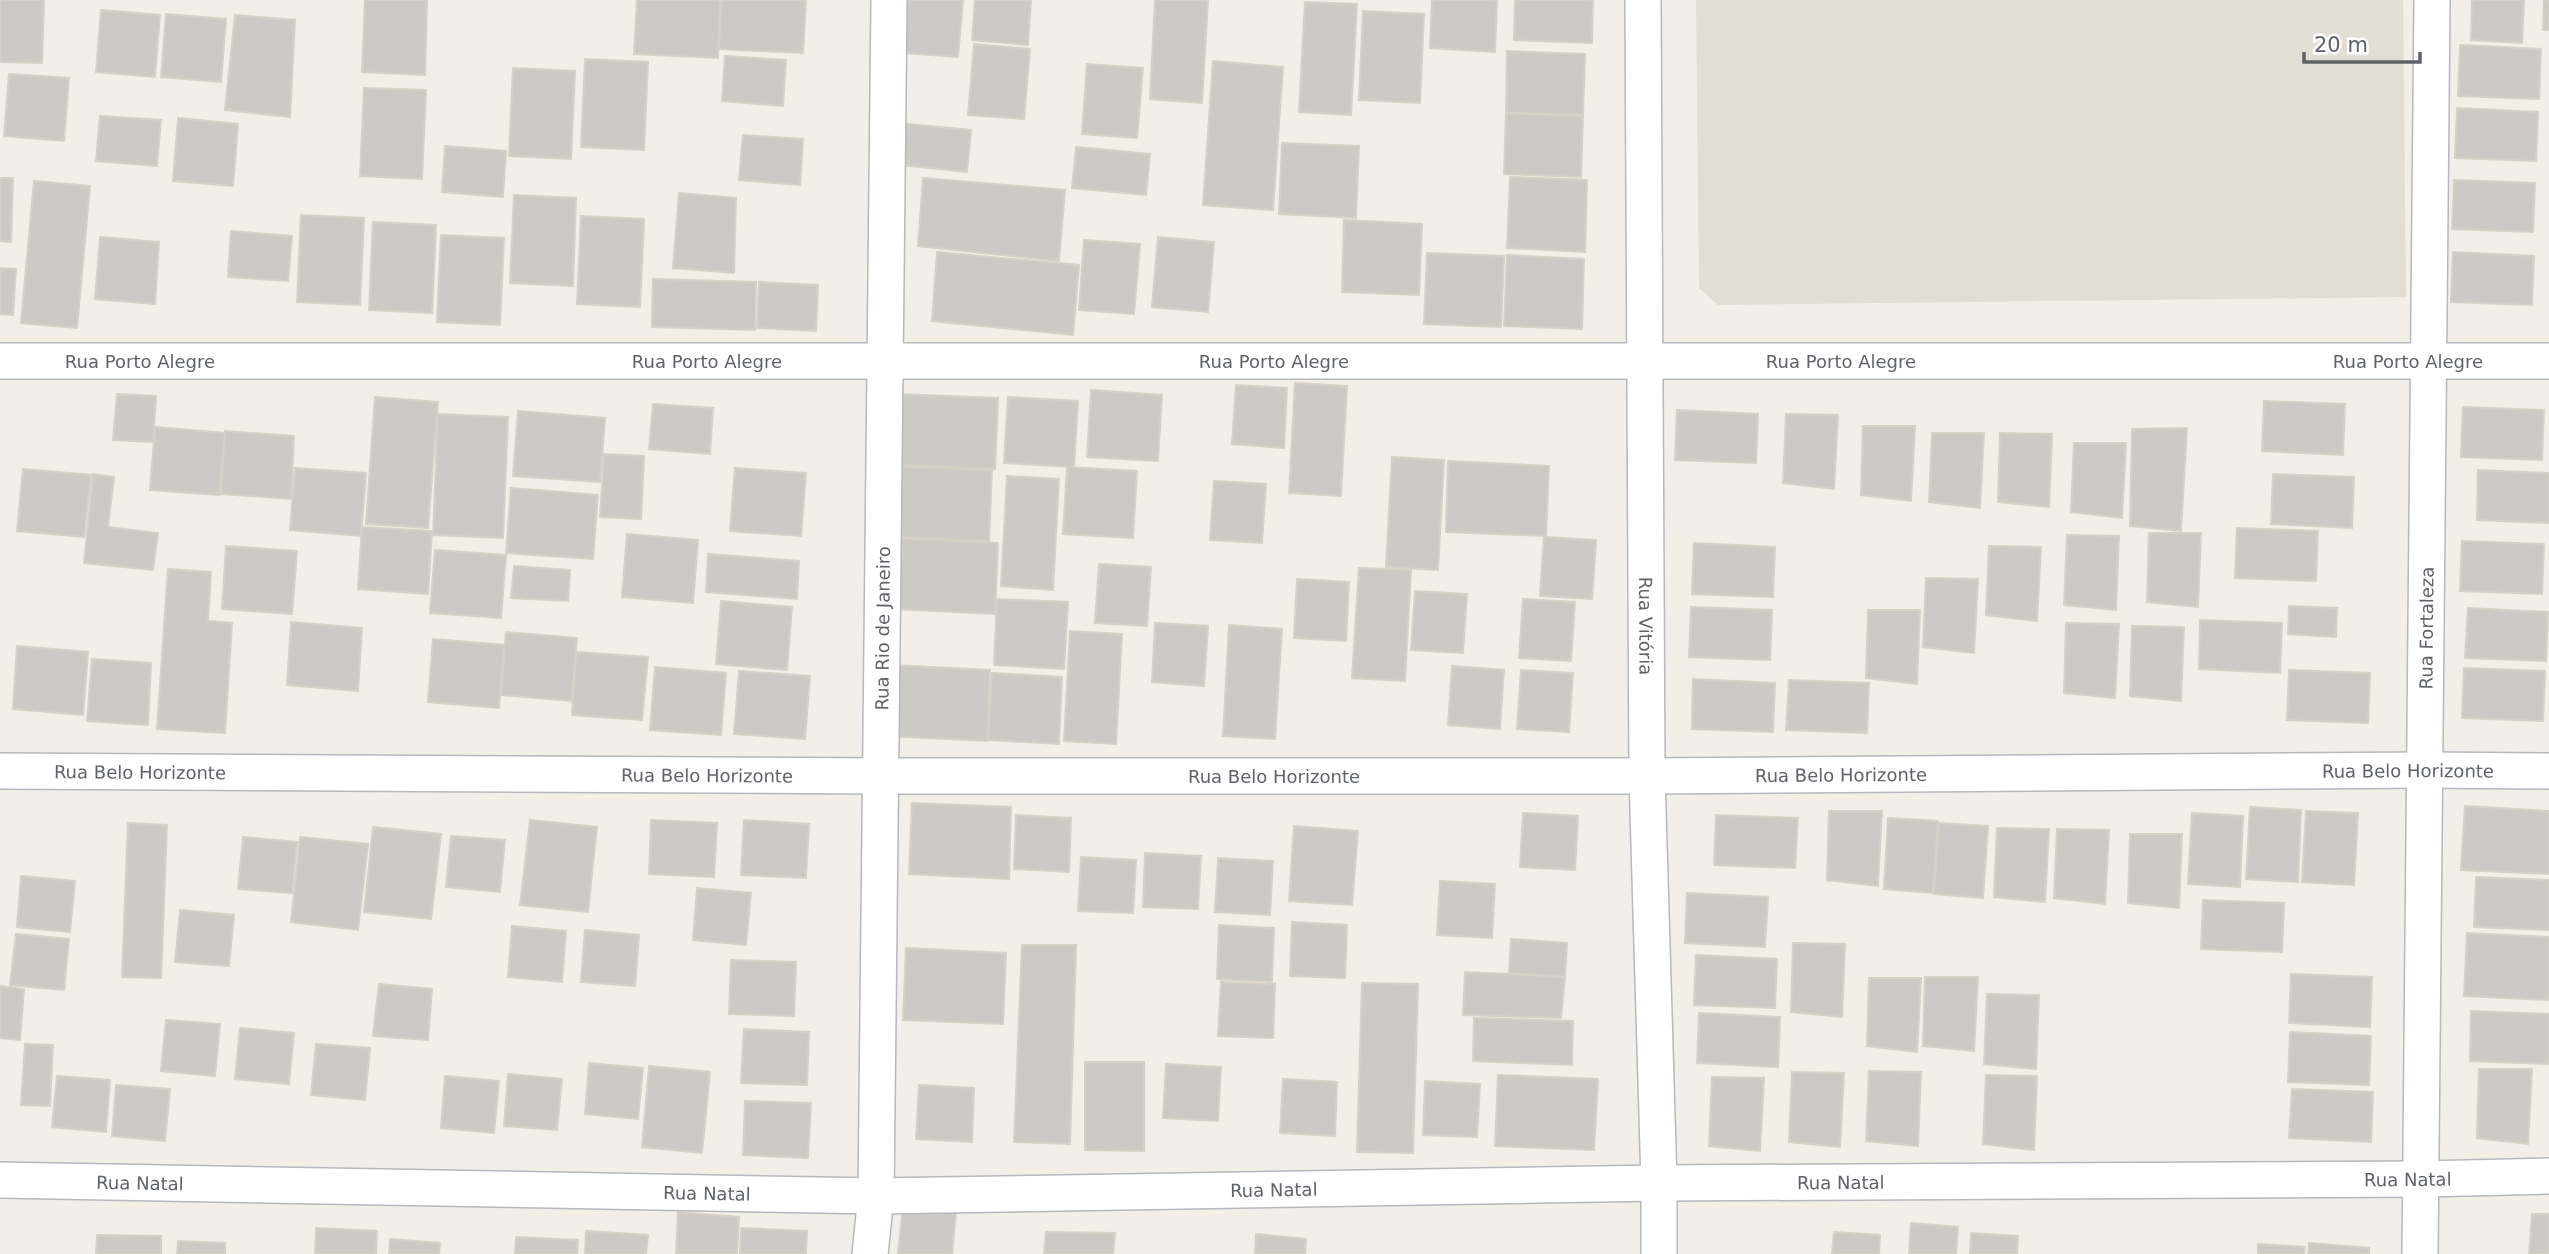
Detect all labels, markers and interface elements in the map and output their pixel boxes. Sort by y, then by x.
scale bar [2304,21,2420,65]
text: 20 m [2314,33,2368,57]
street label: Rua Porto Alegre [65,351,215,372]
street label: Rua Porto Alegre [632,351,782,372]
street label: Rua Porto Alegre [1199,351,1349,372]
street label: Rua Porto Alegre [1766,351,1916,372]
street label: Rua Porto Alegre [2333,351,2483,372]
street label: Rua Rio de Janeiro [871,546,894,711]
street label: Rua Fortaleza [2415,567,2437,689]
street label: Rua Vitória [1635,577,1657,675]
street label: Rua Belo Horizonte [2322,759,2494,781]
street label: Rua Belo Horizonte [54,761,226,783]
street label: Rua Belo Horizonte [1755,763,1927,786]
street label: Rua Belo Horizonte [621,764,793,786]
street label: Rua Belo Horizonte [1188,766,1360,787]
street label: Rua Natal [2364,1168,2452,1190]
street label: Rua Natal [96,1171,184,1194]
street label: Rua Natal [1797,1171,1885,1193]
street label: Rua Natal [1230,1178,1318,1201]
street label: Rua Natal [663,1182,751,1204]

